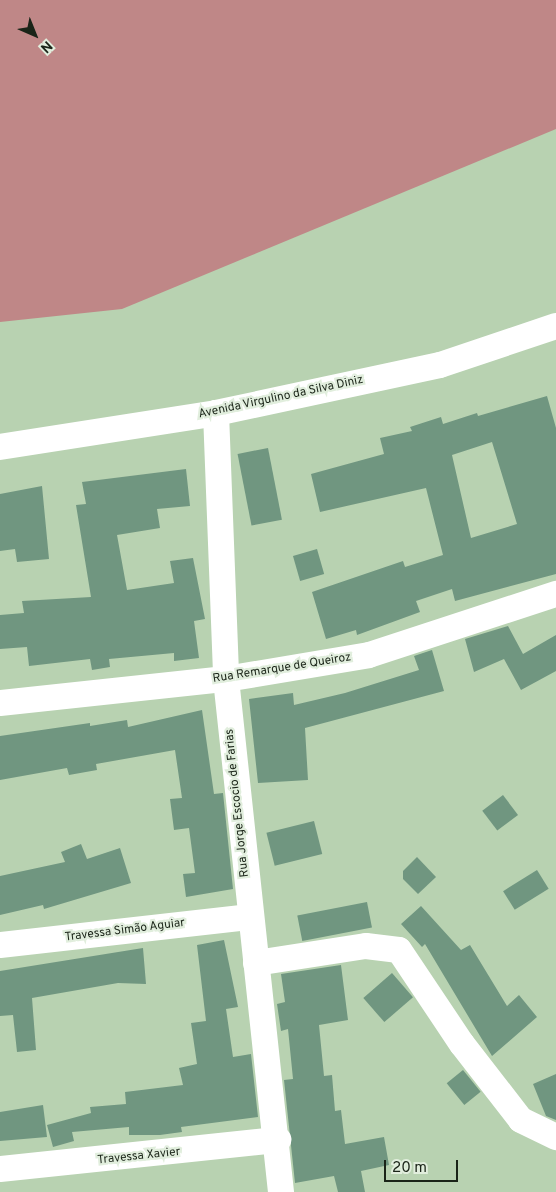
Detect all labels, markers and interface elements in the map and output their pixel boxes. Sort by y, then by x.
north arrow [10,10,60,60]
text: N [36,37,55,56]
street label: Avenida Virgulino da Silva Diniz [197,373,365,423]
street label: Rua Remarque de Queiroz [212,651,352,687]
street label: Rua Jorge Escocio de Farias [223,728,253,878]
street label: Travessa Simão Aguiar [64,916,186,946]
street label: Travessa Xavier [97,1145,181,1169]
scale bar [386,1150,460,1182]
text: 20 m [392,1159,427,1178]

